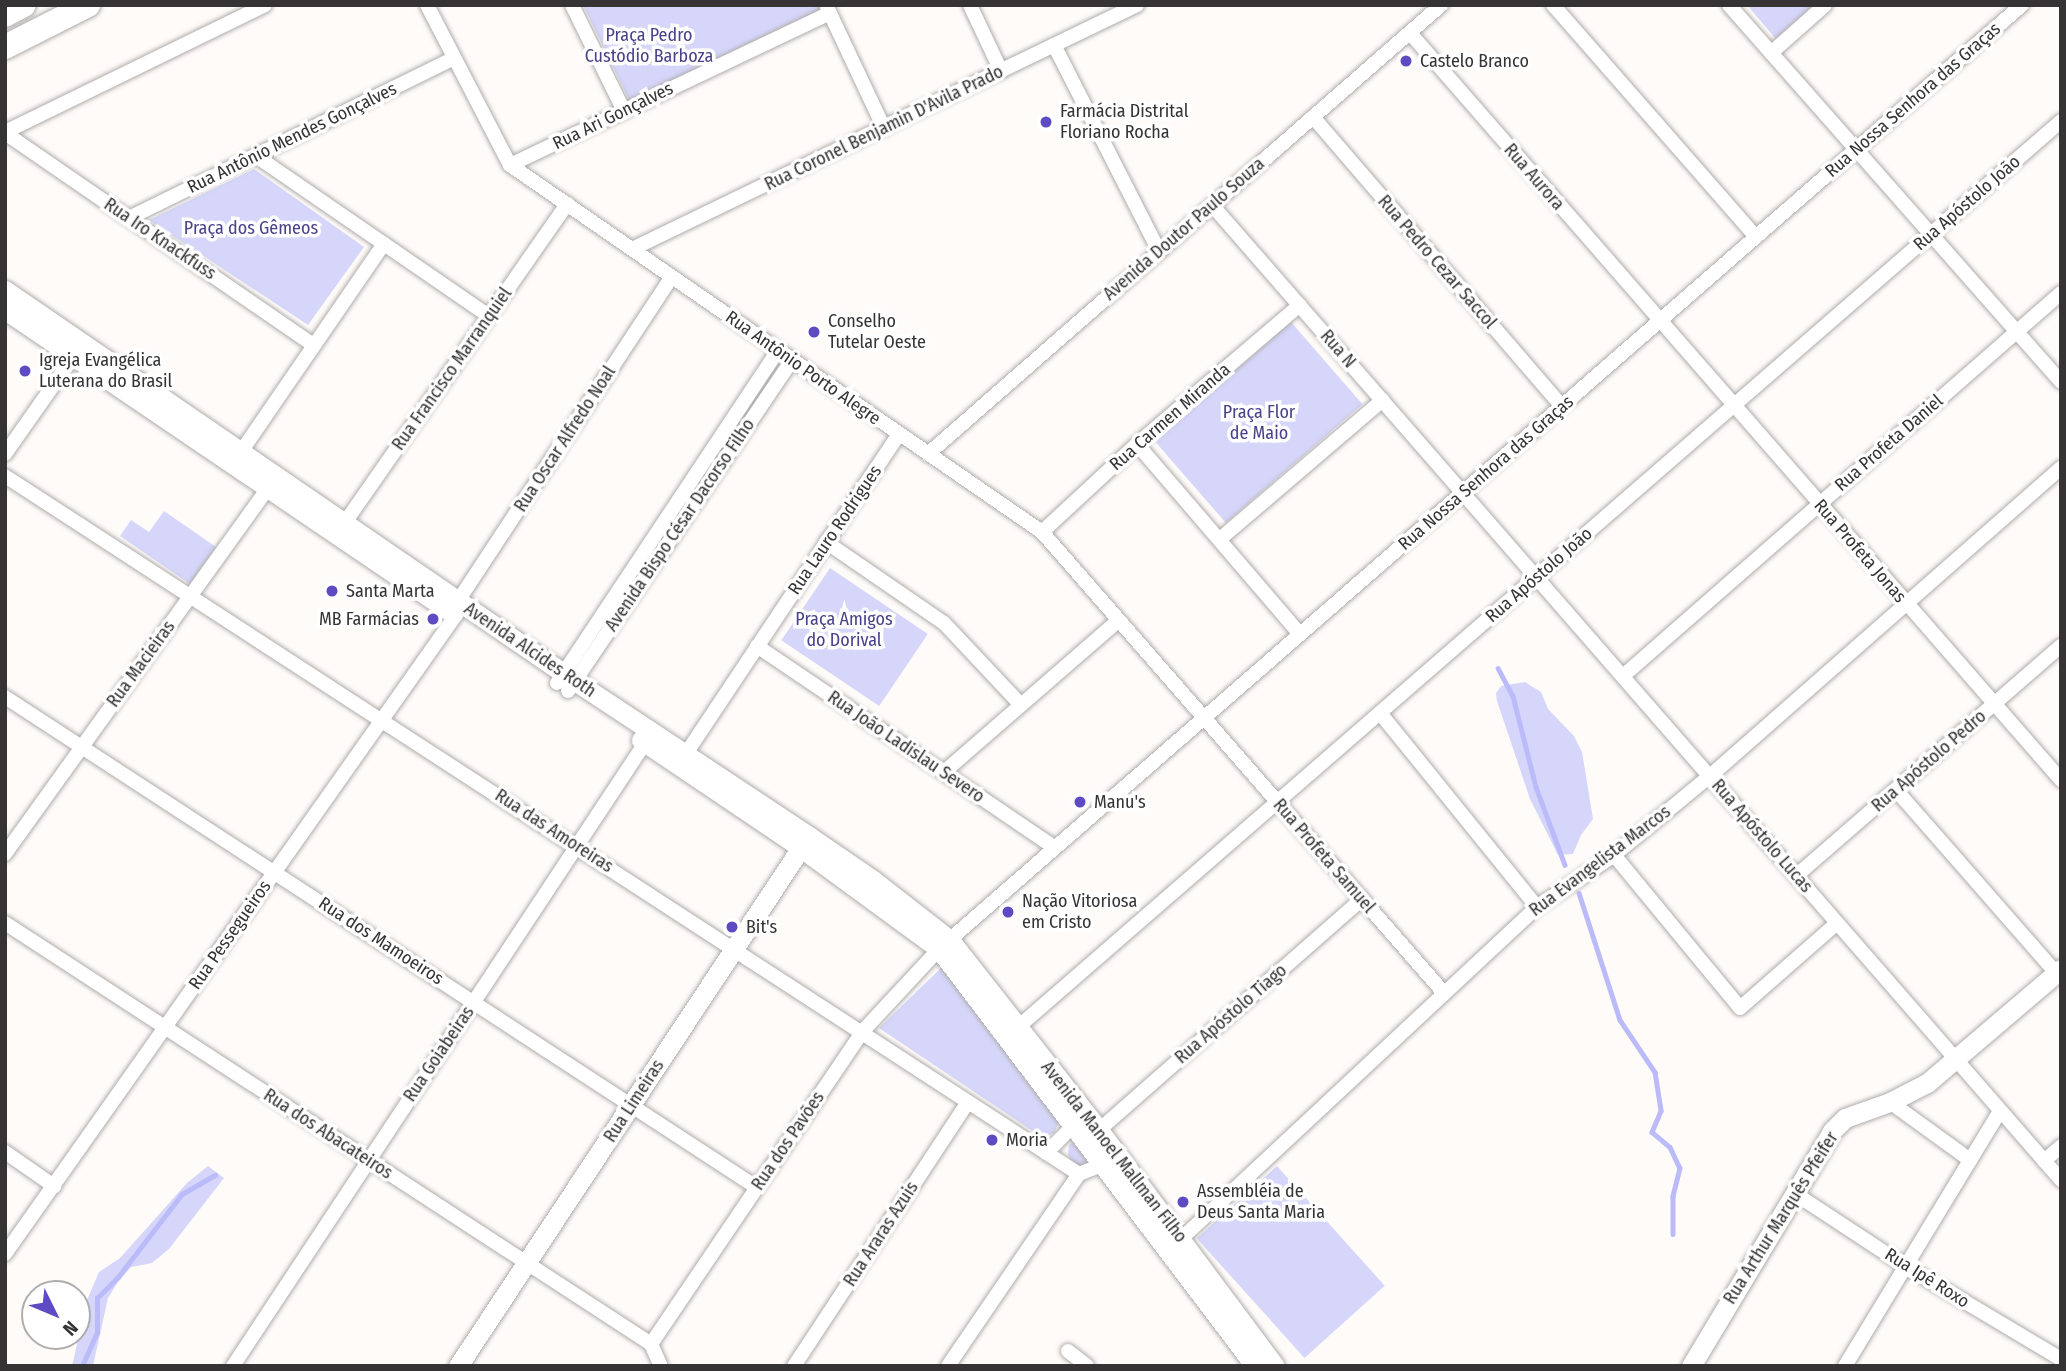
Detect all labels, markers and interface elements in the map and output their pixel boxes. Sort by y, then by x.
street label: Rua Nossa Senhora das Graças [1821,18,2005,182]
park label: Praça Pedro Custódio Barboza [585,25,713,68]
place label: Castelo Branco [1420,50,1529,72]
marker: Castelo Branco [1398,53,1414,69]
street label: Rua Coronel Benjamin D'Avila Prado [761,61,1007,195]
street label: Rua Antônio Mendes Gonçalves [184,78,400,198]
street label: Rua Ari Gonçalves [549,78,677,154]
place label: Farmácia Distrital Floriano Rocha [1060,101,1188,144]
marker: Farmácia Distrital Floriano Rocha [1038,114,1054,130]
street label: Rua Aurora [1499,139,1569,215]
street label: Rua Apóstolo João [1909,151,2025,255]
street label: Avenida Doutor Paulo Souza [1099,153,1269,305]
street label: Rua Pedro Cezar Saccol [1373,191,1501,333]
street label: Rua Iro Knackfuss [100,194,220,284]
park label: Praça dos Gêmeos [184,217,318,239]
street label: Rua Francisco Marranquiel [388,283,516,455]
street label: Rua Antônio Porto Alegre [721,306,885,430]
place label: Conselho Tutelar Oeste [828,311,926,354]
marker: Conselho Tutelar Oeste [806,324,822,340]
street label: Rua N [1316,326,1360,372]
place label: Igreja Evangélica Luterana do Brasil [39,350,172,392]
street label: Rua Carmen Miranda [1105,359,1235,475]
street label: Rua Oscar Alfredo Noal [510,362,620,516]
marker: Igreja Evangélica Luterana do Brasil [17,363,33,379]
street label: Rua Profeta Daniel [1830,390,1948,496]
street label: Rua Nossa Senhora das Graças [1394,391,1578,555]
park label: Praça Flor de Maio [1223,402,1295,444]
street label: Avenida Bispo César Dacorso Filho [601,415,759,635]
street label: Rua Lauro Rodrigues [784,461,886,599]
street label: Rua Profeta Jonas [1809,495,1911,607]
street label: Rua Apóstolo João [1481,523,1597,627]
place label: Santa Marta [346,580,435,602]
marker: Santa Marta [324,583,340,599]
street label: Avenida Alcides Roth [460,598,600,702]
place label: MB Farmácias [319,608,419,630]
park label: Praça Amigos do Dorival [795,609,893,652]
marker: MB Farmácias [425,611,441,627]
street label: Rua Macieiras [102,617,180,711]
street label: Rua João Ladislau Severo [823,686,989,808]
street label: Rua Apóstolo Pedro [1867,705,1991,817]
street label: Rua Apóstolo Lucas [1707,775,1817,897]
street label: Rua das Amoreiras [491,785,617,877]
place label: Manu's [1094,791,1146,813]
marker: Manu's [1072,794,1088,810]
street label: Rua Profeta Samuel [1269,794,1379,918]
street label: Rua Evangelista Marcos [1525,801,1675,921]
street label: Rua Pessegueiros [184,876,276,994]
place label: Nação Vitoriosa em Cristo [1022,891,1137,934]
street label: Rua dos Mamoeiros [314,893,448,989]
marker: Nação Vitoriosa em Cristo [1000,904,1016,920]
place label: Bit's [746,916,777,938]
marker: Bit's [724,919,740,935]
street label: Rua Apóstolo Tiago [1171,960,1291,1068]
street label: Rua Goiabeiras [399,1002,479,1106]
street label: Rua Limeiras [599,1056,669,1146]
street label: Avenida Manoel Mallman Filho [1036,1057,1192,1247]
street label: Rua dos Abacateiros [259,1084,397,1184]
street label: Rua dos Pavões [747,1088,829,1194]
street label: Rua Arthur Marquês Pfeifer [1719,1128,1843,1308]
place label: Moria [1006,1129,1048,1151]
marker: Moria [984,1132,1000,1148]
street label: Rua Araras Azuis [839,1178,923,1290]
place label: Assembléia de Deus Santa Maria [1197,1181,1325,1224]
marker: Assembléia de Deus Santa Maria [1175,1194,1191,1210]
street label: Rua Ipê Roxo [1881,1243,1973,1313]
north arrow [21,1280,91,1350]
text: N [58,1316,83,1340]

